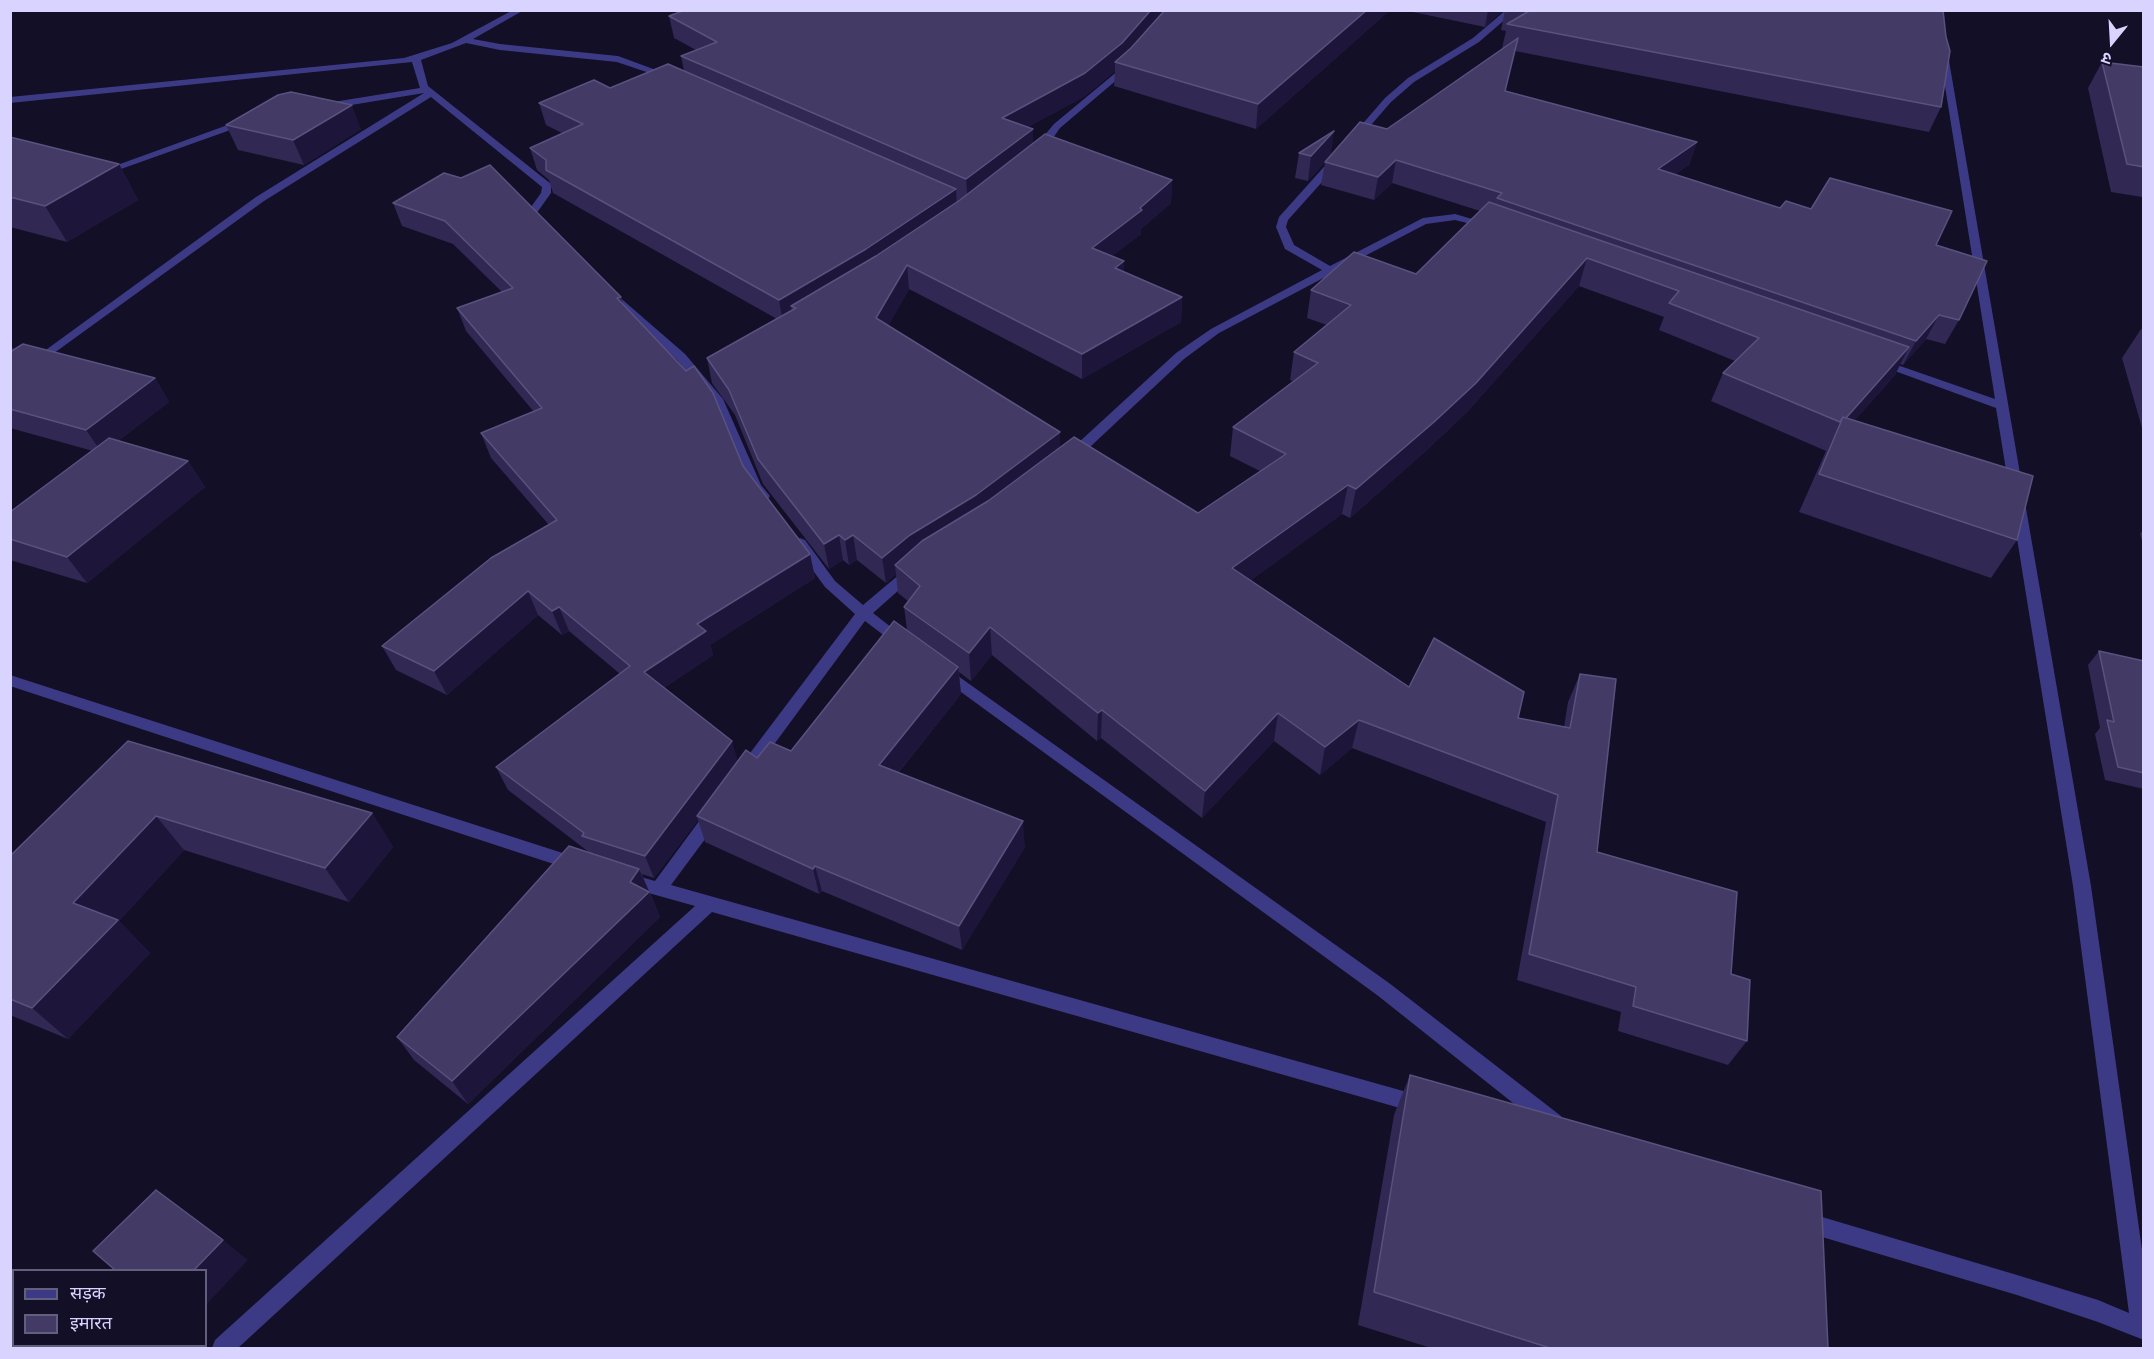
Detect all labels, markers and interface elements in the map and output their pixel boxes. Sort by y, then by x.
north arrow [2082,12,2142,72]
text: उ [2099,49,2114,69]
legend [12,1269,207,1347]
text: सड़क [70,1282,106,1303]
text: इमारत [70,1312,112,1333]

